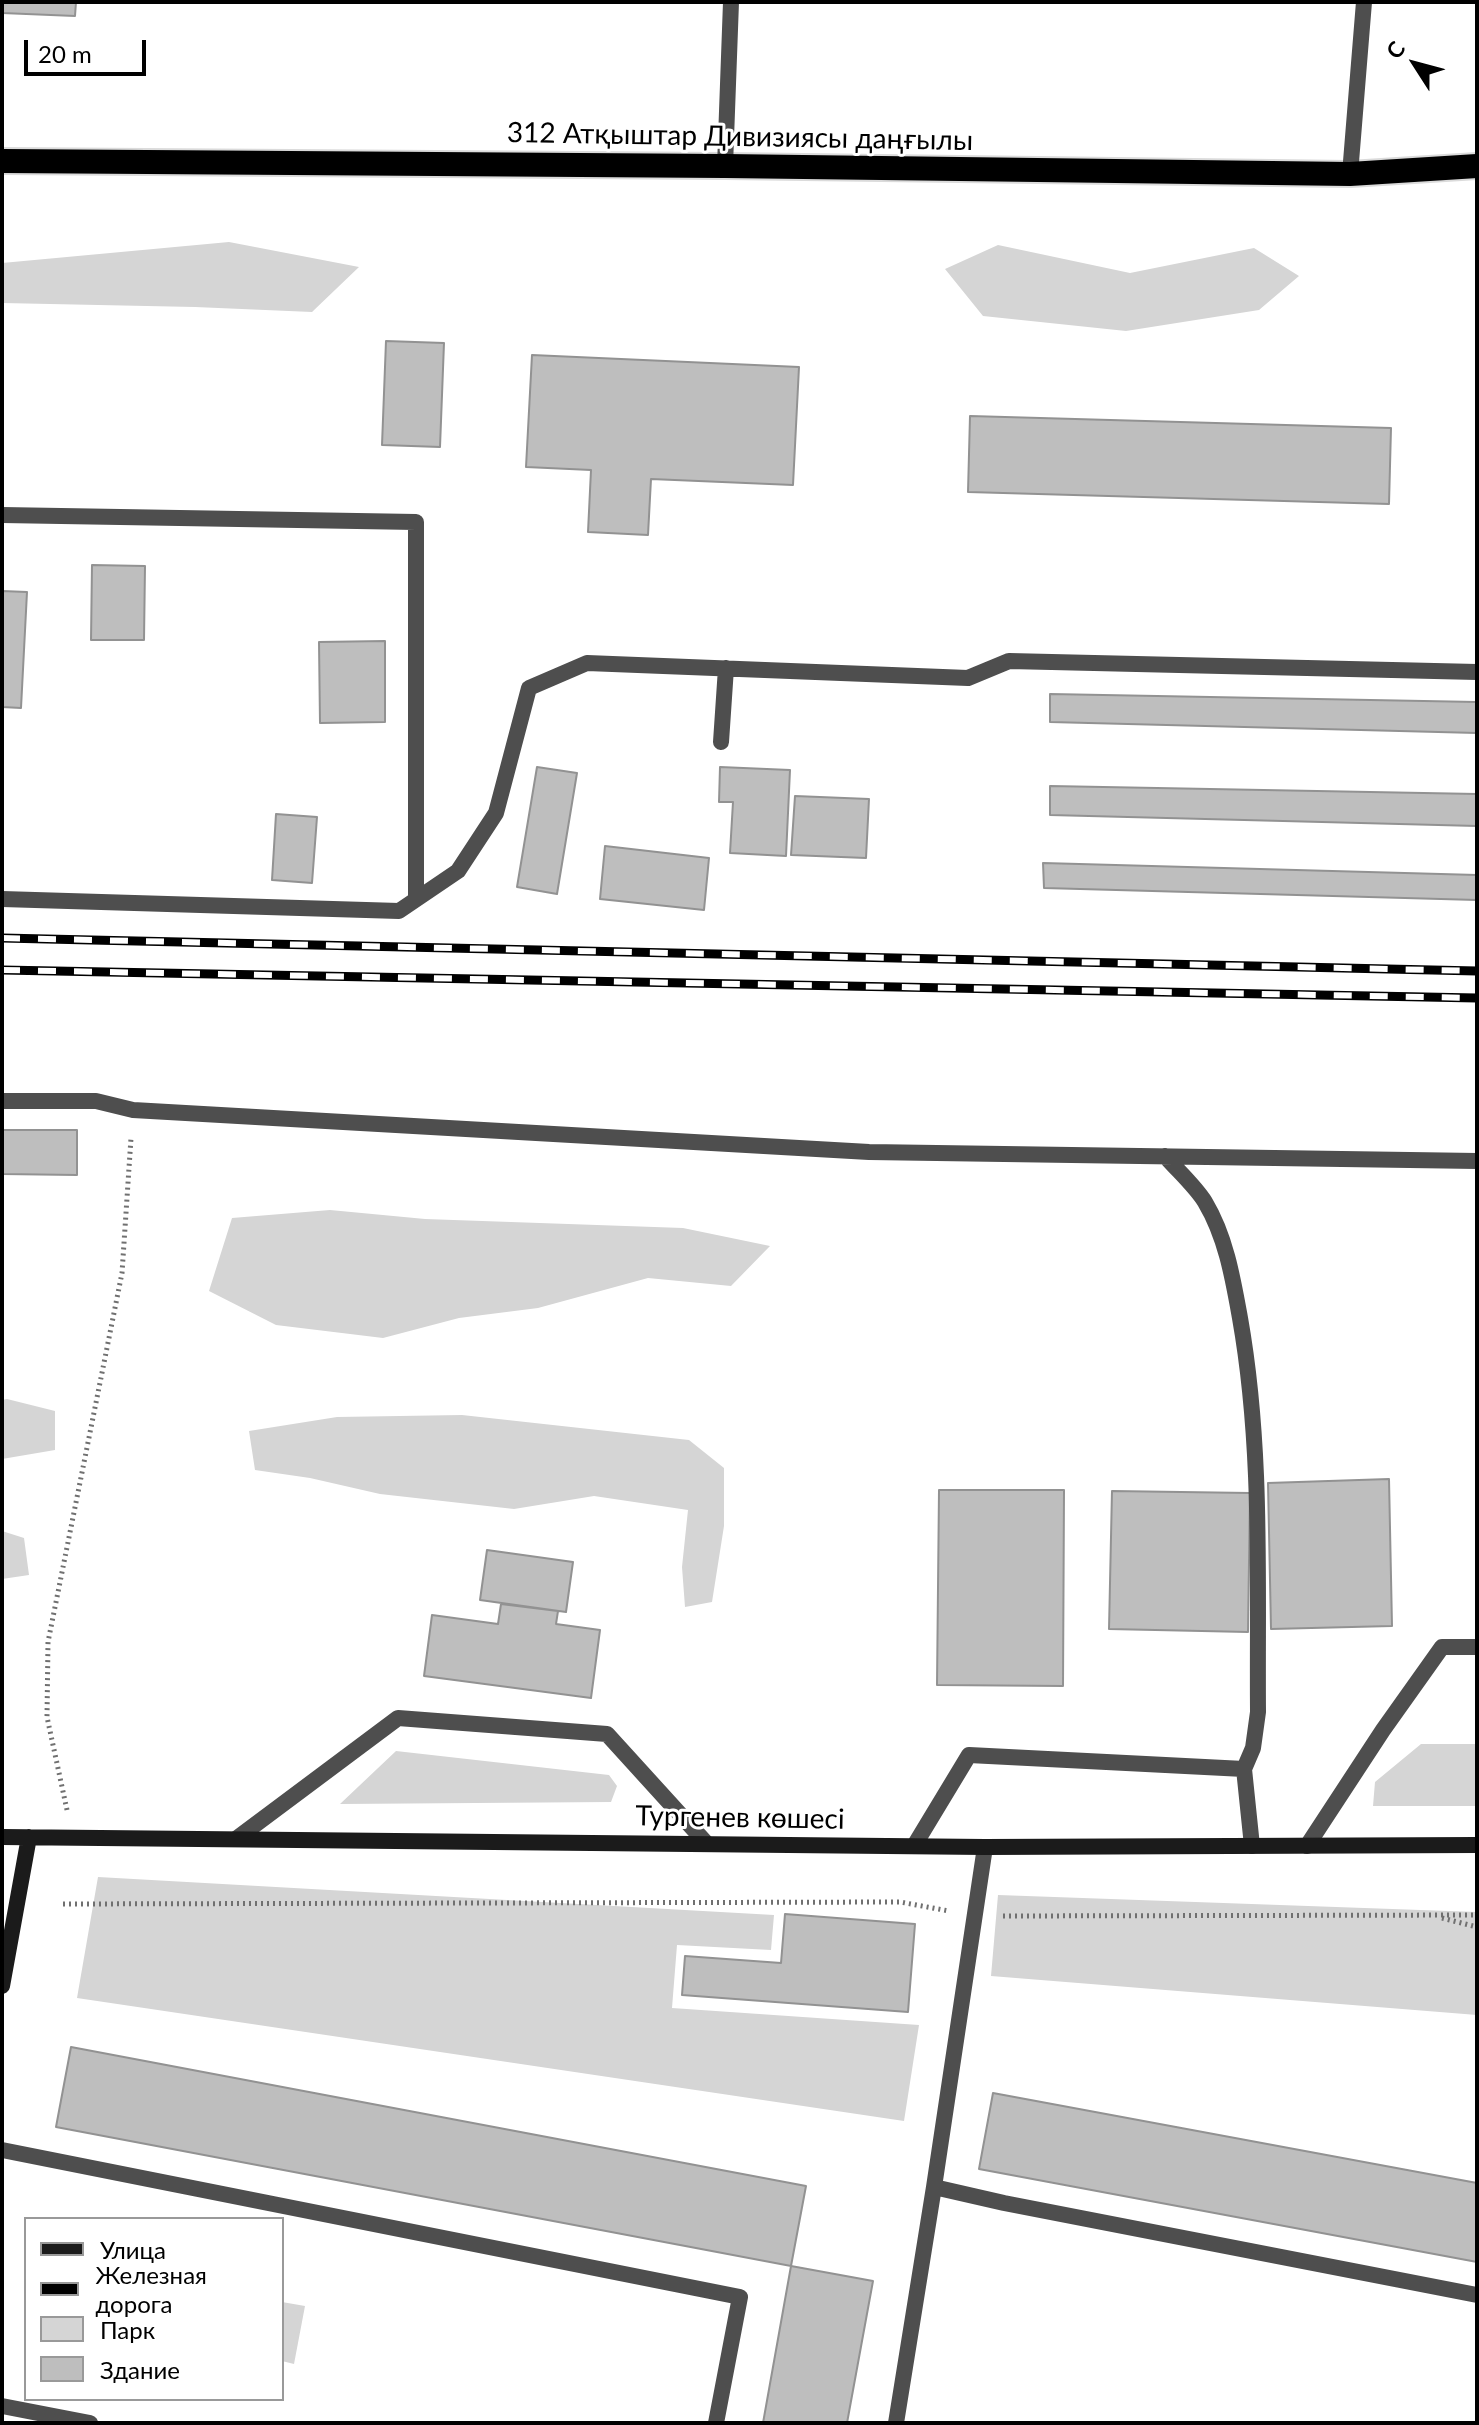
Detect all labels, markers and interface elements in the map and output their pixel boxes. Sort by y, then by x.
scale bar [28,24,150,74]
north arrow [1375,24,1455,104]
text: С [1380,36,1410,63]
text: 20 m [38,39,92,68]
street label: 312 Атқыштар Дивизиясы даңғылы [507,116,973,158]
street label: Тургенев көшесі [635,1799,845,1837]
legend [24,2217,284,2401]
text: Улица [100,2235,166,2264]
text: Железная дорога [95,2260,207,2318]
text: Парк [100,2315,155,2344]
text: Здание [100,2355,180,2384]

